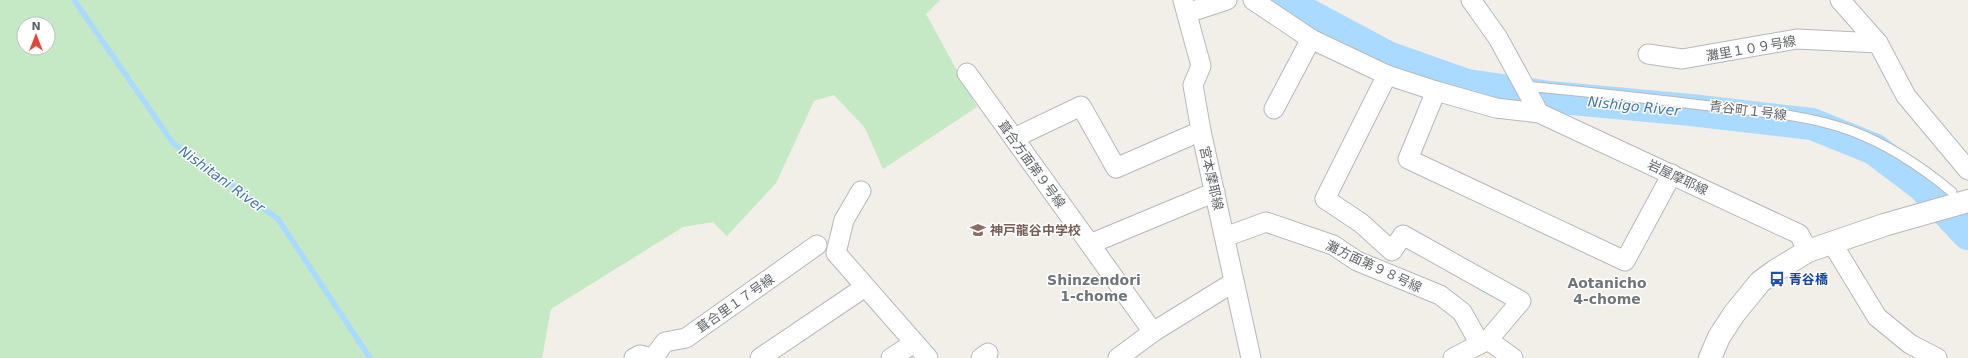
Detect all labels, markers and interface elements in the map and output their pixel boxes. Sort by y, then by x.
north arrow [16,16,56,56]
text: N [31,20,41,33]
street label: 灘里１０９号線 [1705,33,1797,64]
water label: Nishigo River [1587,93,1682,119]
street label: 青谷町１号線 [1708,98,1788,123]
street label: 葺合方面第９号線 [995,118,1068,211]
water label: Nishitani River [176,143,269,216]
street label: 宮本摩耶線 [1197,145,1226,211]
street label: 岩屋摩耶線 [1645,157,1710,198]
school or university icon: 神戸龍谷中学校 [969,221,987,239]
place label: 神戸龍谷中学校 [990,223,1081,238]
street label: 灘方面第９８号線 [1323,238,1424,295]
bus stop icon: 青谷橋 [1768,270,1786,288]
street label: 葺合里１７号線 [694,271,777,336]
district label: Shinzendori 1-chome [1047,272,1141,304]
place label: 青谷橋 [1789,272,1828,287]
district label: Aotanicho 4-chome [1567,275,1647,307]

